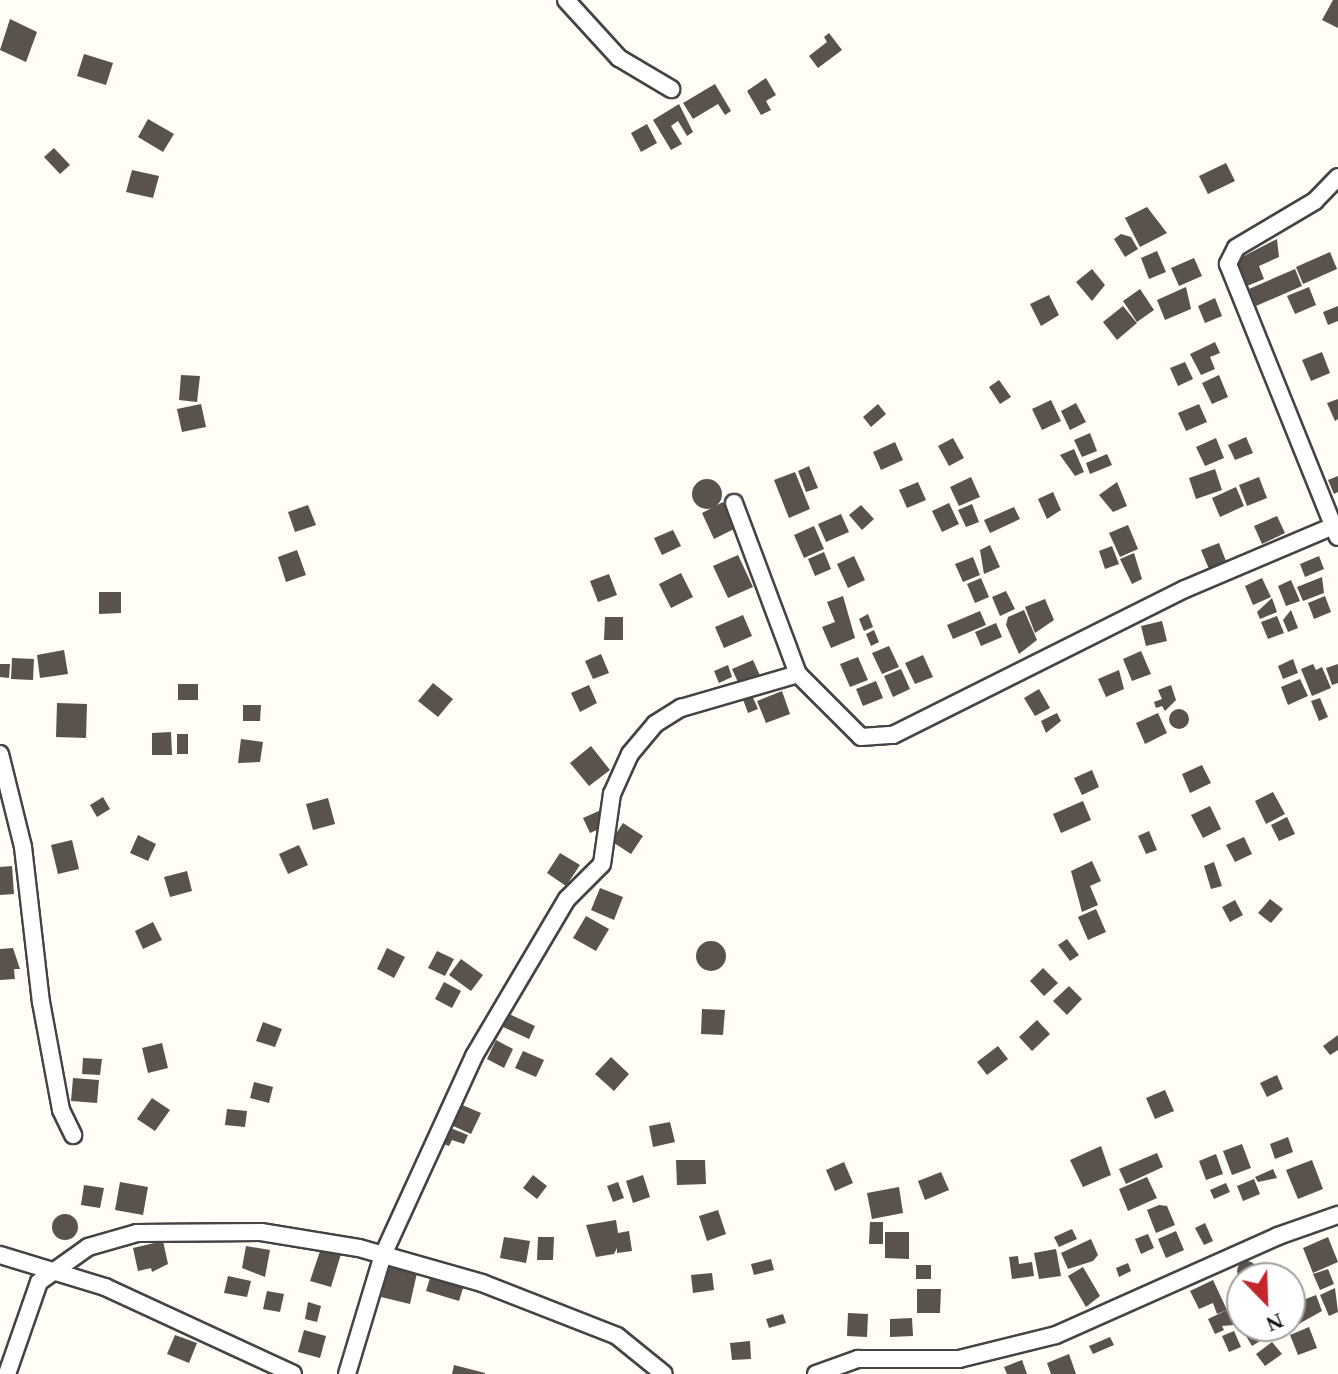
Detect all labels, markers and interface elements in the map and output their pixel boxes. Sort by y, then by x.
north arrow [1226,1262,1306,1342]
text: N [1263,1308,1287,1337]

